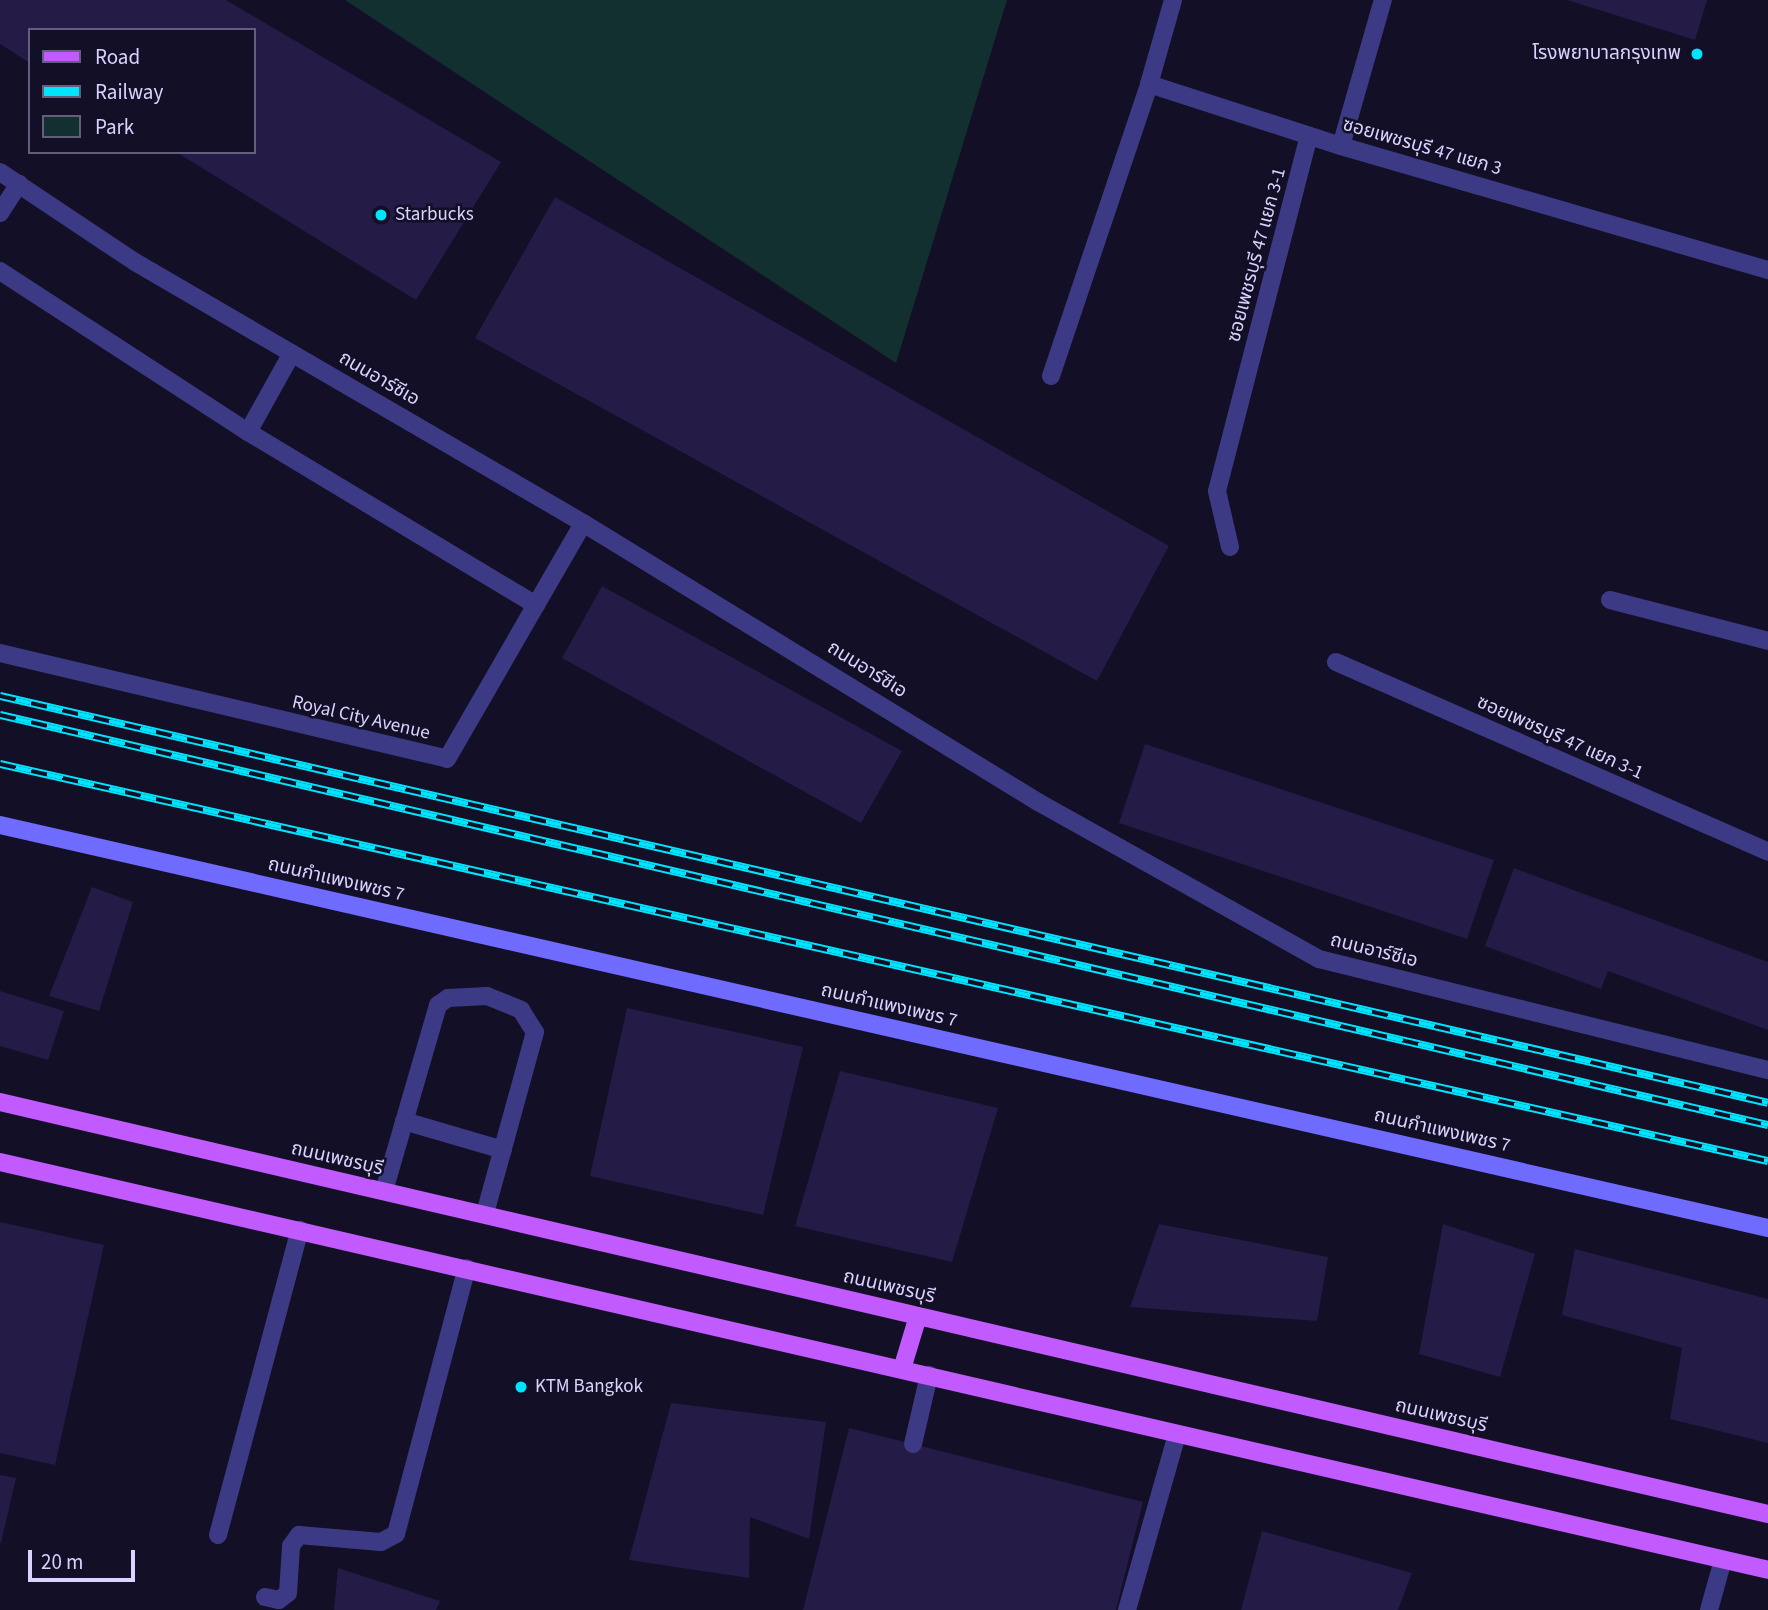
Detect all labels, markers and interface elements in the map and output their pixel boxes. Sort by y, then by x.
legend [28,28,256,154]
text: Road [95,42,140,72]
place label: โรงพยาบาลกรุงเทพ [1532,43,1681,65]
marker: โรงพยาบาลกรุงเทพ [1687,44,1707,64]
text: Railway [95,77,163,107]
text: Park [95,112,134,142]
street label: ซอยเพชรบุรี 47 แยก 3 [1340,113,1504,181]
street label: ซอยเพชรบุรี 47 แยก 3-1 [1223,165,1291,345]
place label: Starbucks [395,204,474,226]
marker: Starbucks [373,207,389,223]
street label: ถนนอาร์ซีเอ [335,347,423,411]
street label: ถนนอาร์ซีเอ [823,637,911,703]
street label: Royal City Avenue [290,691,432,745]
street label: ซอยเพชรบุรี 47 แยก 3-1 [1473,691,1647,785]
street label: ถนนกำแพงเพชร 7 [266,853,406,907]
street label: ถนนอาร์ซีเอ [1328,929,1420,973]
street label: ถนนกำแพงเพชร 7 [819,979,959,1033]
street label: ถนนกำแพงเพชร 7 [1372,1104,1512,1158]
street label: ถนนเพชรบุรี [289,1137,385,1181]
street label: ถนนเพชรบุรี [841,1265,937,1309]
place label: KTM Bangkok [535,1376,643,1398]
marker: KTM Bangkok [513,1379,529,1395]
street label: ถนนเพชรบุรี [1393,1394,1489,1438]
scale bar [32,1536,138,1580]
text: 20 m [41,1547,83,1577]

